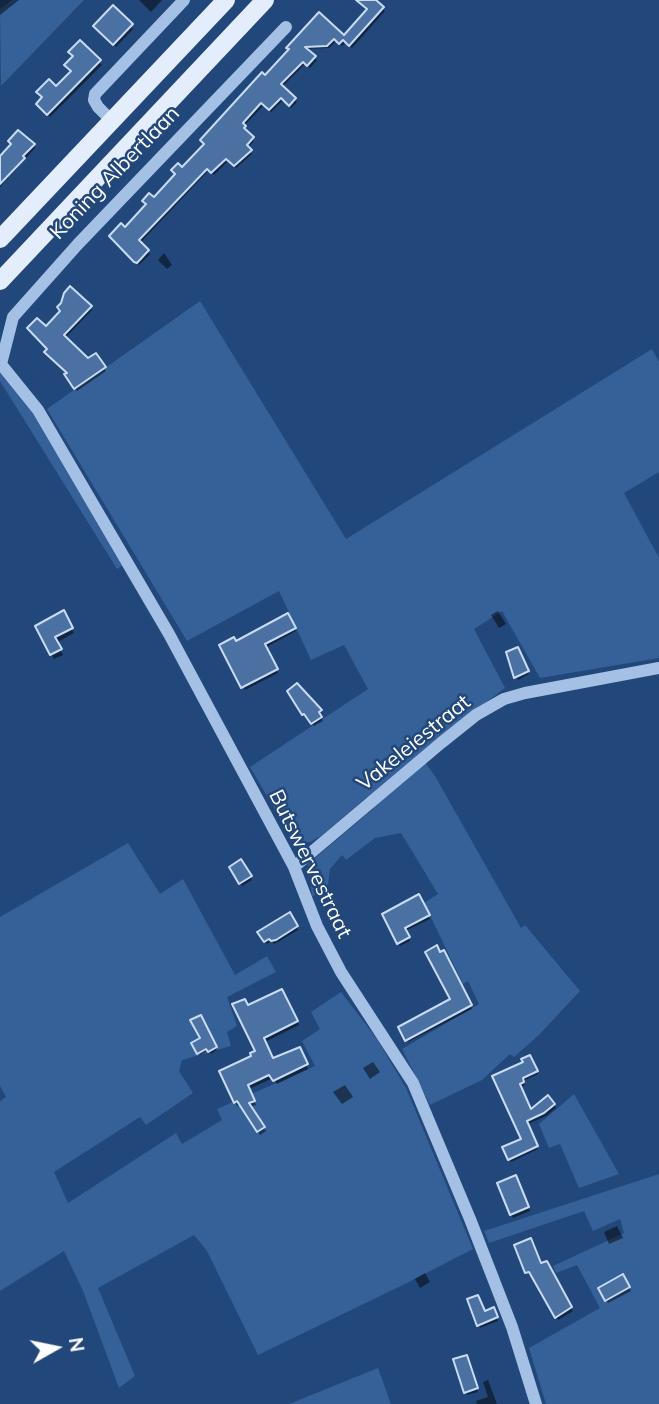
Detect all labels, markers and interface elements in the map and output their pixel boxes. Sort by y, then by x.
street label: Koning Albertlaan [45,101,185,245]
street label: Vakeleiestraat [352,690,476,796]
street label: Butswervestraat [263,786,357,942]
north arrow [21,1313,91,1383]
text: N [64,1336,90,1354]

